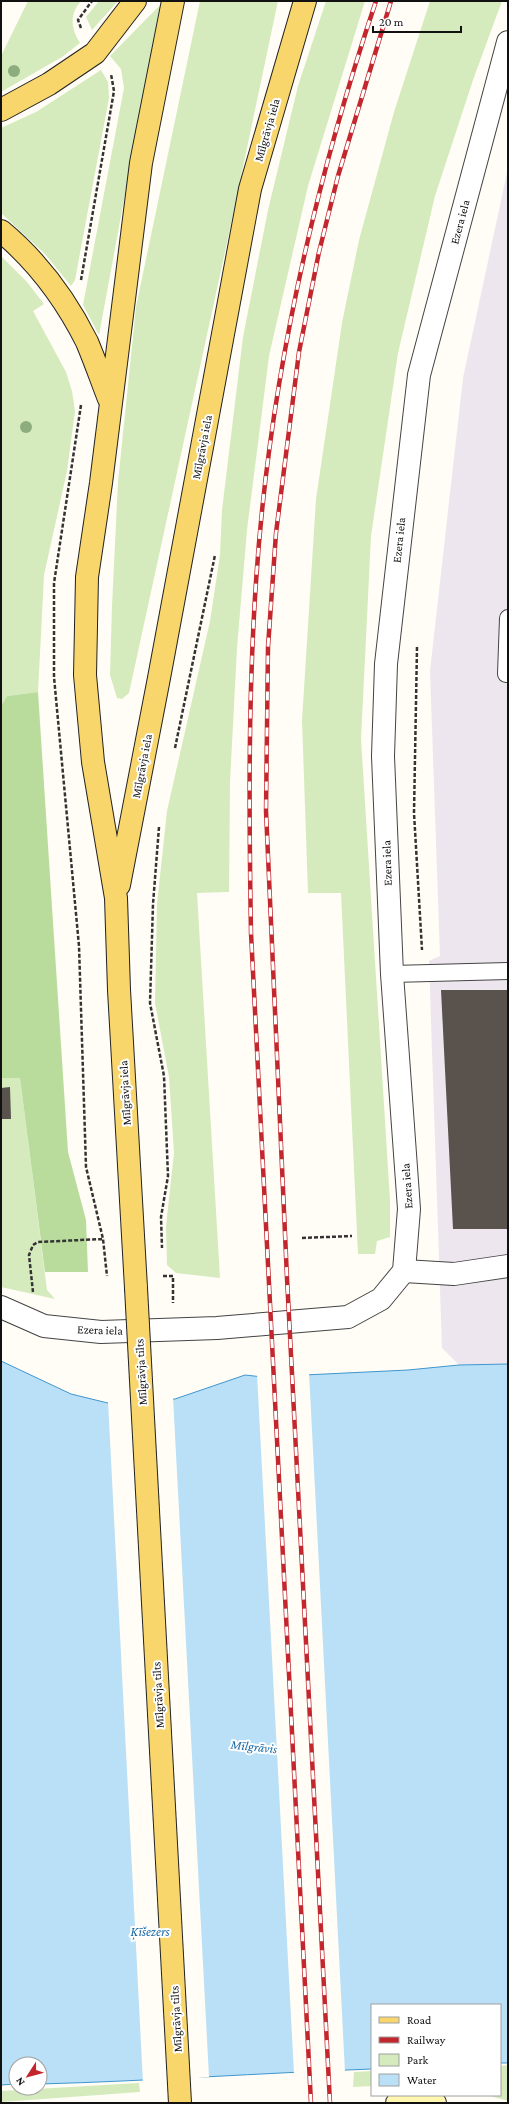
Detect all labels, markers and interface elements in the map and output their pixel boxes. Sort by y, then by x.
scale bar [373,8,461,34]
text: 20 m [379,15,404,29]
street label: Mīlgrāvja iela [251,96,283,163]
street label: Ezera iela [447,198,473,246]
street label: Mīlgrāvja iela [189,413,215,480]
street label: Ezera iela [390,516,408,563]
street label: Mīlgrāvja iela [129,732,155,799]
street label: Ezera iela [379,839,395,886]
street label: Mīlgrāvja iela [116,1060,134,1126]
street label: Ezera iela [398,1162,416,1209]
street label: Ezera iela [77,1322,124,1338]
street label: Mīlgrāvja tilts [132,1338,150,1406]
street label: Mīlgrāvja tilts [149,1661,167,1729]
water label: Mīlgrāvis [229,1736,278,1756]
water label: Ķīšezers [131,1924,169,1941]
street label: Mīlgrāvja tilts [167,1985,185,2053]
legend [371,2004,501,2096]
text: Road [407,2013,432,2027]
text: Railway [407,2033,446,2047]
text: Park [407,2053,429,2067]
north arrow [8,2056,48,2096]
text: Water [407,2073,437,2087]
text: N [13,2075,27,2088]

